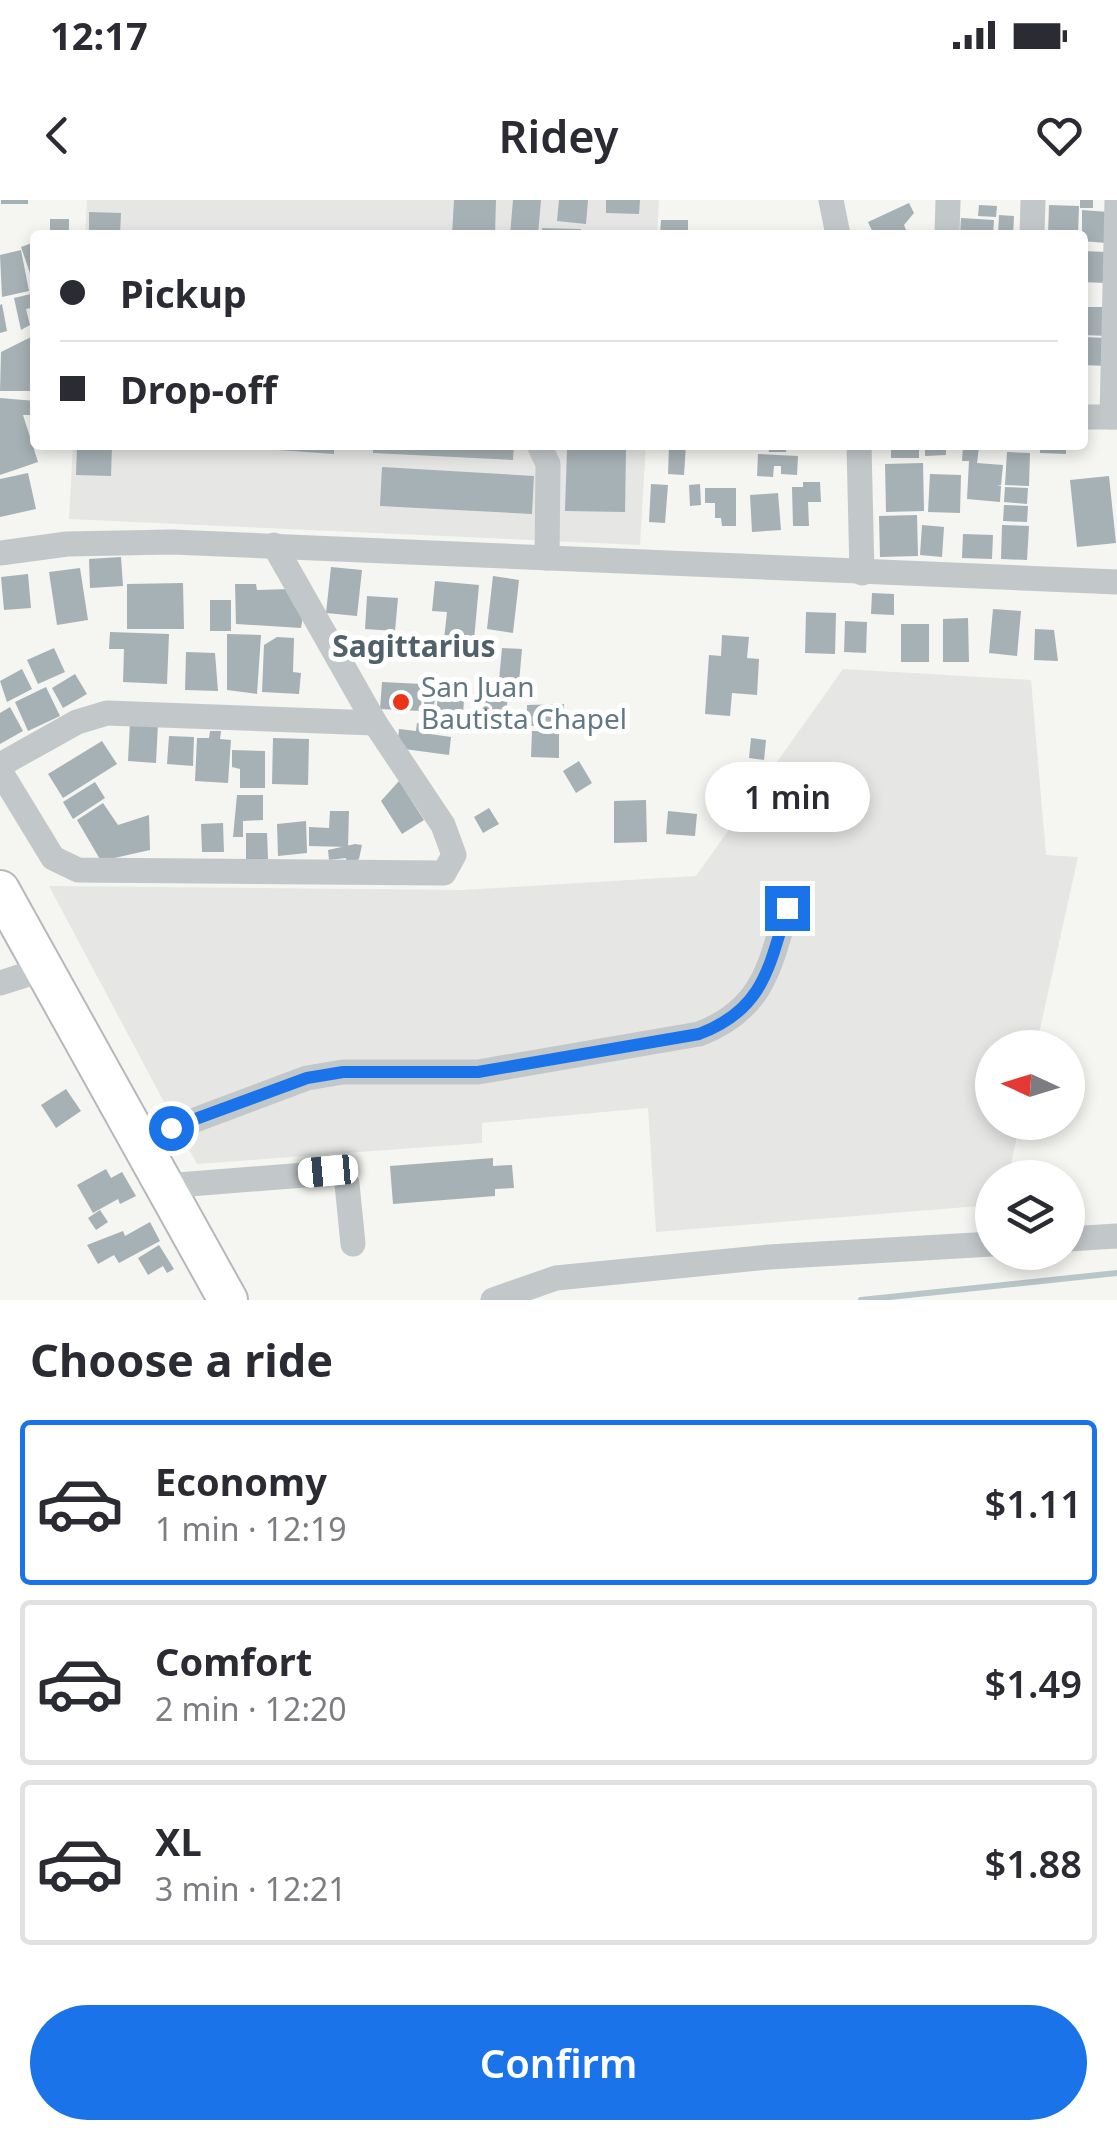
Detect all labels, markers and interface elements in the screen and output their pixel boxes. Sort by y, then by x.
text: 12:17 [50,9,148,61]
text: Ridey [499,105,618,166]
icon: back [30,108,85,163]
icon: heart [1032,108,1087,163]
text: Pickup [120,267,247,319]
text: Drop-off [120,363,277,415]
district label: Sagittarius [332,625,496,666]
place label: San Juan Bautista Chapel [421,667,627,737]
marker: San Juan Bautista Chapel [390,691,412,713]
callout: 1 min [704,763,870,833]
text: 1 min [744,775,831,818]
route end [765,886,810,931]
north arrow [975,1030,1085,1140]
map controls [975,1030,1085,1270]
route start [149,1106,194,1151]
car [297,1153,359,1189]
button: layers [975,1160,1085,1270]
text: Choose a ride [30,1329,333,1390]
text: Economy [155,1455,327,1507]
icon: car [35,1458,125,1548]
text: $1.11 [985,1477,1082,1529]
text: 1 min · 12:19 [155,1507,347,1550]
text: Comfort [155,1635,312,1687]
icon: car [35,1638,125,1728]
text: $1.49 [985,1657,1082,1709]
text: 2 min · 12:20 [155,1687,347,1730]
text: XL [155,1815,202,1867]
icon: car [35,1818,125,1908]
text: $1.88 [985,1837,1082,1889]
text: 3 min · 12:21 [155,1867,347,1910]
button: Confirm [30,2005,1087,2120]

